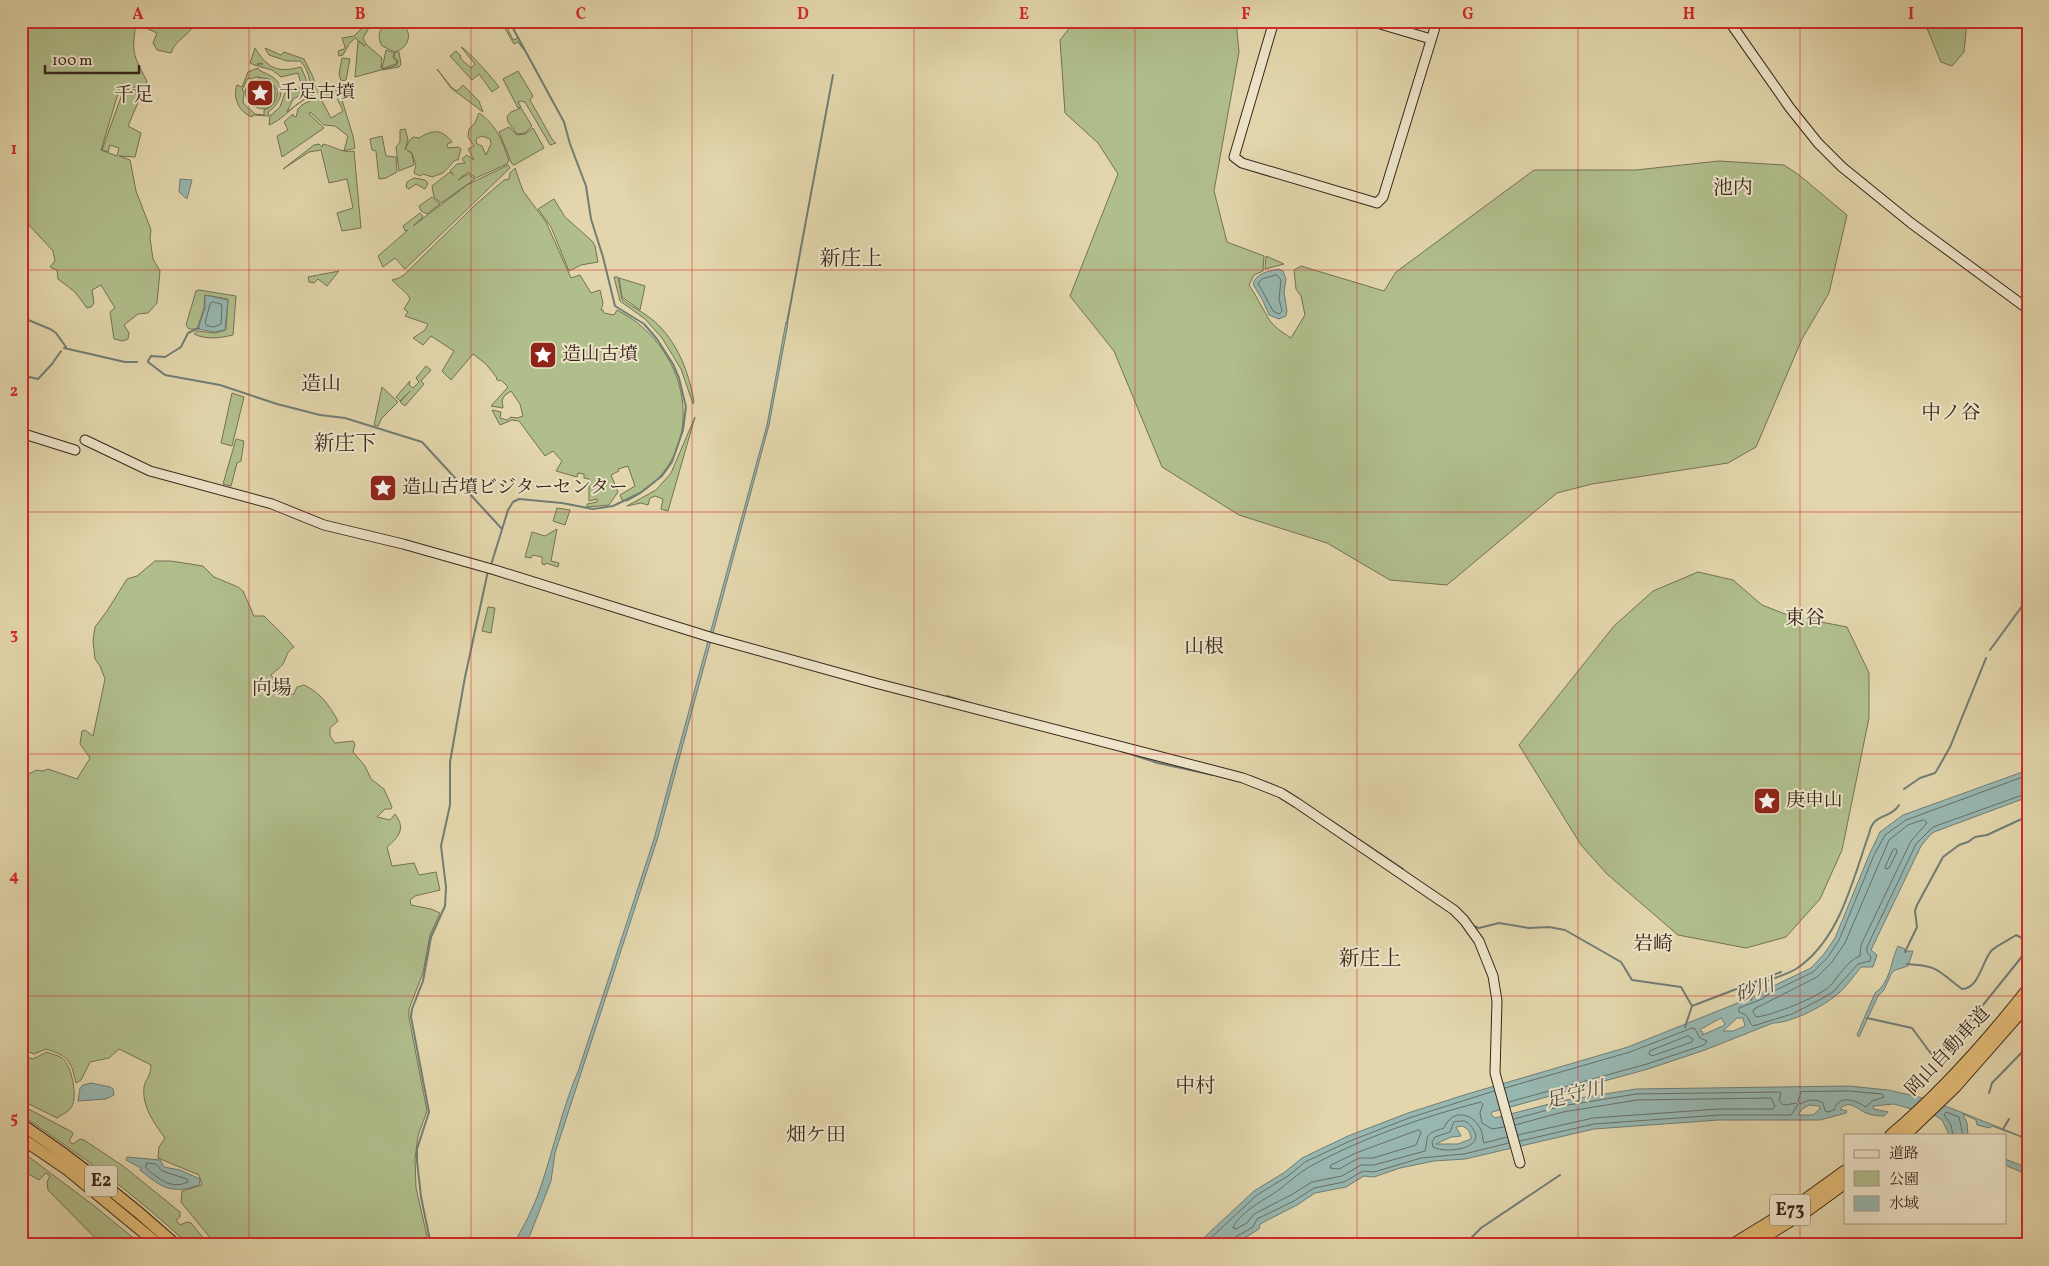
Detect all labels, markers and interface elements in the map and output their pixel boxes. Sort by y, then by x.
text: A [132,4,144,26]
text: B [355,4,366,26]
text: C [576,4,586,26]
text: D [797,4,809,26]
text: E [1019,4,1029,26]
text: F [1241,4,1251,26]
text: G [1462,4,1474,26]
text: H [1683,4,1695,26]
text: I [1908,4,1914,26]
scale bar [45,42,139,74]
text: 100 m [52,51,92,72]
place icon: 千足古墳 [245,78,275,108]
place label: 千足古墳 [279,80,355,106]
district label: 千足 [114,82,154,110]
text: 1 [11,139,17,161]
district label: 池内 [1713,175,1753,203]
district label: 新庄上 [820,245,883,274]
place icon: 造山古墳 [528,340,558,370]
place label: 造山古墳 [562,342,638,368]
district label: 造山 [301,371,341,399]
text: 2 [10,381,18,403]
district label: 中ノ谷 [1921,400,1981,428]
district label: 新庄下 [314,430,377,459]
place icon: 造山古墳ビジターセンター [368,473,398,503]
place label: 造山古墳ビジターセンター [402,475,628,501]
district label: 東谷 [1785,605,1825,633]
text: 3 [10,624,18,646]
district label: 山根 [1184,634,1224,662]
district label: 向場 [252,675,292,703]
place icon: 庚申山 [1752,786,1782,816]
place label: 庚申山 [1786,788,1843,814]
text: 4 [9,866,19,888]
district label: 岩崎 [1633,931,1673,959]
district label: 新庄上 [1339,945,1402,974]
water label: 砂川 [1732,971,1780,1010]
street label: 岡山自動車道 [1900,1001,1996,1103]
district label: 中村 [1175,1073,1215,1101]
water label: 足守川 [1543,1075,1609,1117]
text: 5 [10,1108,18,1130]
district label: 畑ケ田 [786,1122,846,1150]
legend [1844,1134,2006,1224]
text: 道路 [1889,1144,1919,1165]
road number: E2 [85,1166,117,1196]
text: 公園 [1889,1170,1919,1191]
road number: E73 [1770,1194,1810,1226]
text: 水域 [1889,1194,1919,1215]

